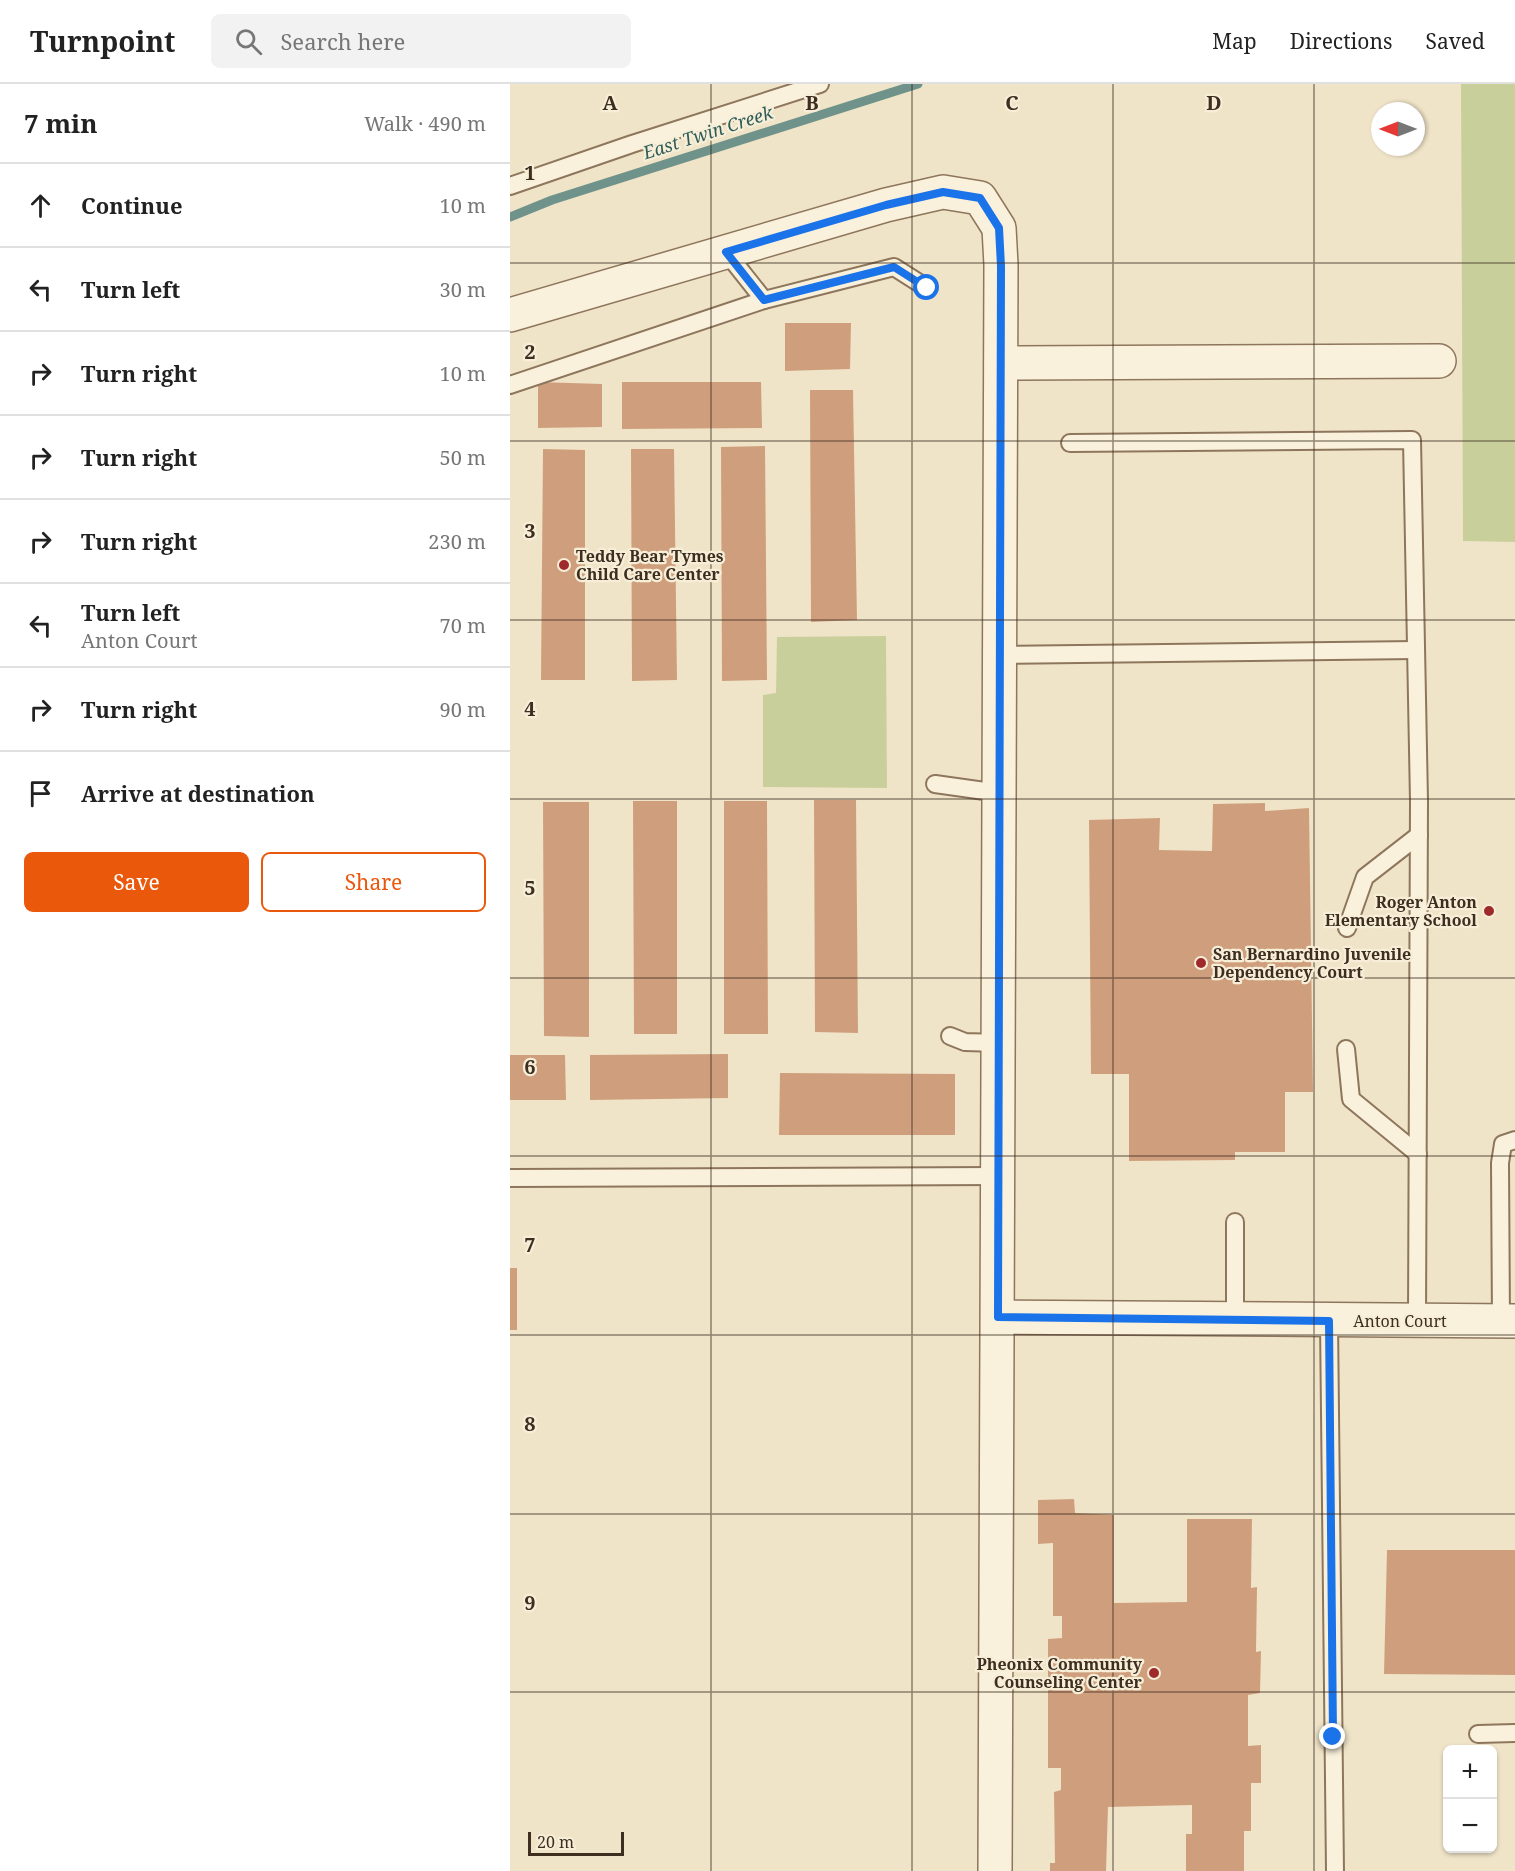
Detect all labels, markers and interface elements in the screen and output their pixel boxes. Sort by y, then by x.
search box [211,14,631,68]
text: Turnpoint [30,22,175,60]
icon: search [232,25,265,58]
text: Search here [280,26,405,56]
text: Map [1212,27,1257,55]
text: Directions [1290,27,1392,55]
text: Saved [1425,27,1485,55]
text: A [602,89,618,116]
text: B [805,89,819,116]
text: C [1005,89,1019,116]
text: D [1206,89,1222,116]
water label: East Twin Creek [639,99,776,165]
north arrow [1371,102,1425,156]
text: 7 min [24,105,98,141]
text: Walk · 490 m [364,110,486,137]
text: 1 [524,159,536,186]
icon: ahead [24,189,57,222]
text: Continue [81,190,183,220]
text: 10 m [440,192,486,219]
icon: left [24,273,57,306]
text: Turn left [81,274,180,304]
route start [913,274,939,300]
text: 30 m [440,276,486,303]
text: 2 [524,338,536,365]
icon: right [24,357,57,390]
text: Turn right [81,358,197,388]
text: 10 m [440,360,486,387]
icon: right [24,441,57,474]
text: Turn right [81,442,197,472]
text: 50 m [440,444,486,471]
text: 3 [524,517,536,544]
icon: right [24,525,57,558]
text: Turn right [81,526,197,556]
text: 230 m [428,528,486,555]
place label: Teddy Bear Tymes Child Care Center [576,545,724,585]
marker: Teddy Bear Tymes Child Care Center [557,558,571,572]
text: Turn left [81,597,180,627]
icon: left [24,609,57,642]
text: 70 m [440,612,486,639]
text: Anton Court [81,627,198,654]
icon: right [24,693,57,726]
text: Turn right [81,694,197,724]
text: 4 [524,695,536,722]
text: 90 m [440,696,486,723]
icon: arrive [24,777,57,810]
text: Arrive at destination [81,778,315,808]
button: Save [24,852,249,912]
button: Share [261,852,486,912]
text: 5 [524,874,536,901]
place label: Roger Anton Elementary School [1325,891,1477,931]
marker: Roger Anton Elementary School [1482,904,1496,918]
place label: San Bernardino Juvenile Dependency Court [1213,943,1411,983]
marker: San Bernardino Juvenile Dependency Court [1194,956,1208,970]
text: 6 [524,1053,536,1080]
text: 7 [524,1231,536,1258]
street label: Anton Court [1353,1310,1447,1332]
text: 8 [524,1410,536,1437]
text: 9 [524,1589,536,1616]
place label: Pheonix Community Counseling Center [977,1653,1143,1693]
marker: Pheonix Community Counseling Center [1147,1666,1161,1680]
route end [1319,1723,1345,1749]
map controls [1443,1745,1497,1853]
button: + [1443,1745,1497,1799]
button: − [1443,1799,1497,1853]
scale bar [528,1829,624,1856]
text: 20 m [537,1831,574,1853]

